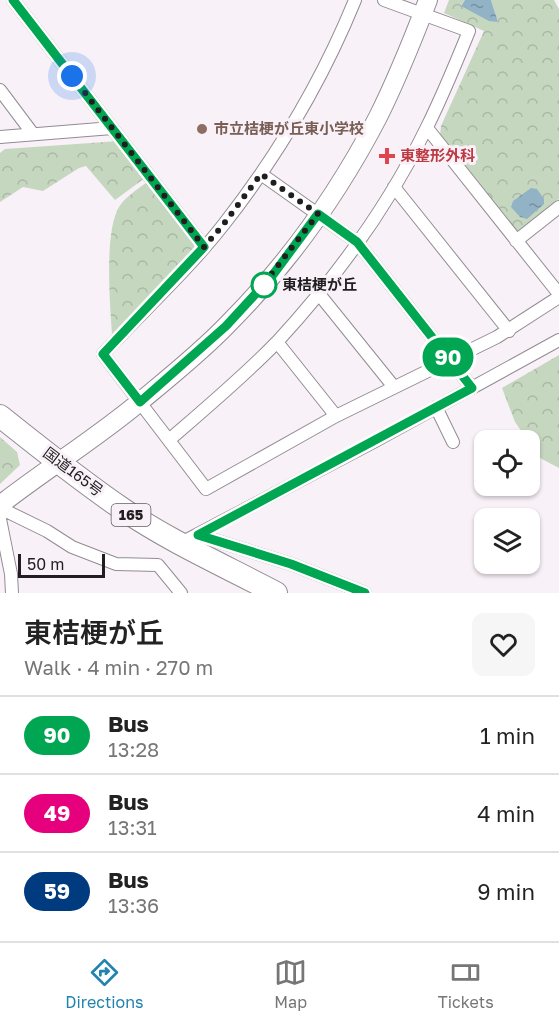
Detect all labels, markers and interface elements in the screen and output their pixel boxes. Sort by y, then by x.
your location [57,61,87,91]
place label: 市立桔梗が丘東小学校 [214,119,364,137]
marker: 市立桔梗が丘東小学校 [195,122,209,136]
place label: 東整形外科 [400,146,475,164]
marker: 東整形外科 [378,147,396,165]
marker: 東桔梗が丘 [251,272,277,298]
place label: 東桔梗が丘 [282,275,357,293]
line badge: 90 [421,338,475,376]
text: 90 [435,344,462,370]
map controls [474,430,540,574]
button: locate [474,430,540,496]
street label: 国道165号 [40,443,107,499]
road number: 165 [112,504,150,526]
button: layers [474,508,540,574]
scale bar [18,551,105,578]
text: 50 m [27,554,64,574]
button: heart [472,613,535,676]
text: 東桔梗が丘 [24,616,164,649]
text: Walk · 4 min · 270 m [24,655,213,679]
text: Bus [108,710,149,737]
text: 90 [44,722,71,748]
text: 1 min [480,722,535,749]
text: 13:28 [108,737,159,761]
text: Bus [108,788,149,815]
text: 49 [44,800,70,826]
text: 4 min [477,800,535,827]
text: 13:31 [108,815,157,839]
text: Bus [108,866,149,893]
text: 59 [44,878,70,904]
text: 9 min [477,878,535,905]
text: 13:36 [108,893,159,917]
tab: Directions [65,956,144,1012]
tab: Map [274,956,307,1012]
tab: Tickets [438,956,494,1012]

